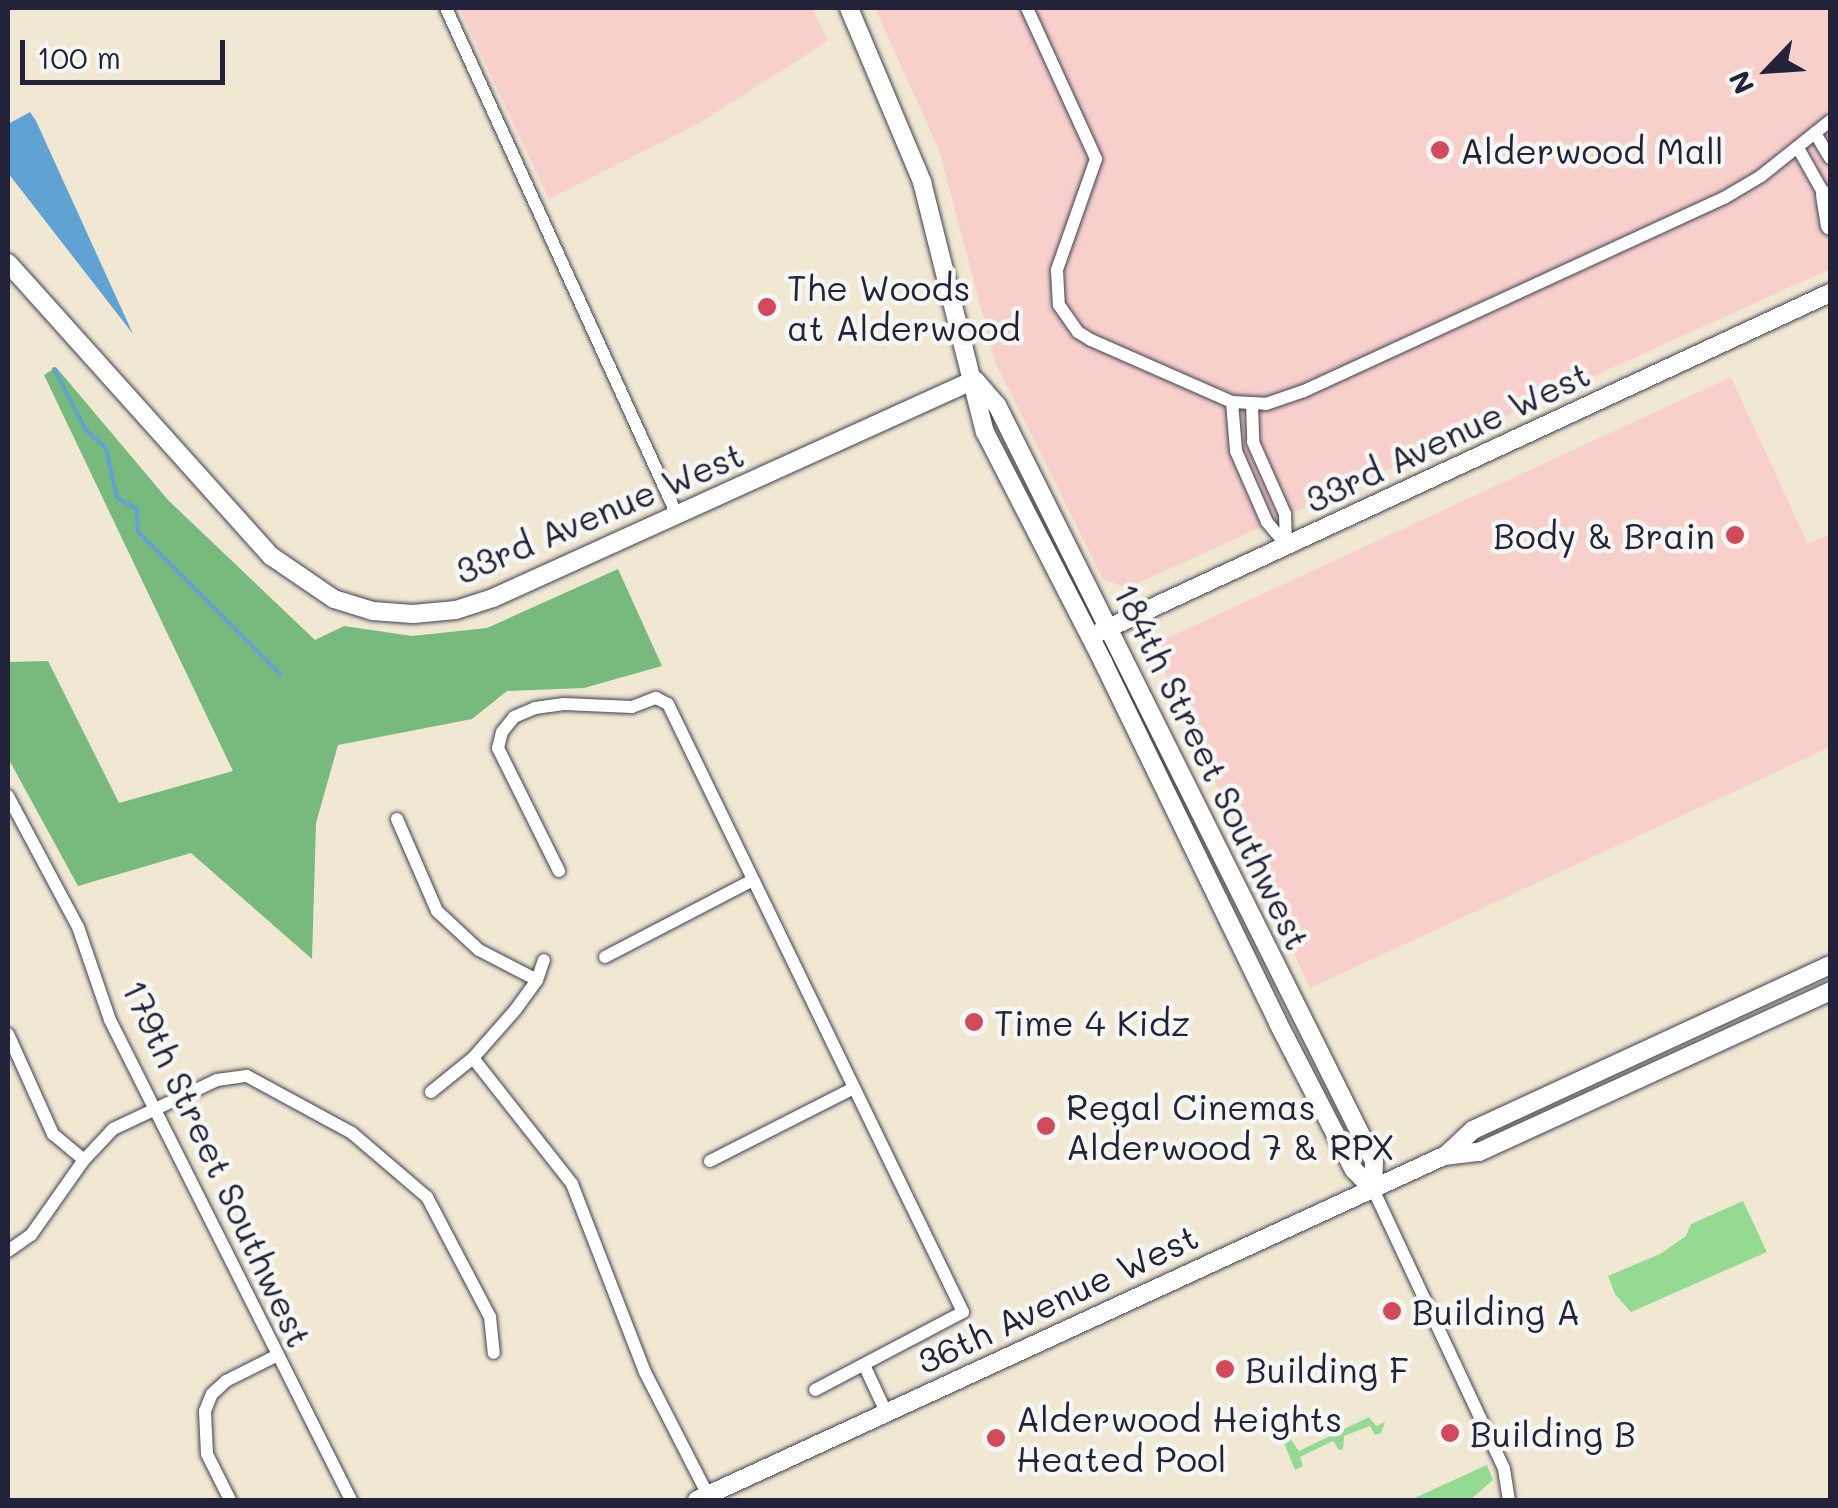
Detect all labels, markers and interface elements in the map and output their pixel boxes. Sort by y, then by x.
scale bar [25,20,230,82]
north arrow [1718,20,1818,120]
text: 100 m [37,37,121,77]
text: N [1720,65,1762,100]
place label: Alderwood Mall [1460,129,1724,171]
marker: Alderwood Mall [1429,139,1451,161]
place label: The Woods at Alderwood [787,266,1021,348]
marker: The Woods at Alderwood [756,296,778,318]
street label: 33rd Avenue West [1298,352,1596,520]
street label: 33rd Avenue West [449,432,749,592]
place label: Body & Brain [1493,514,1715,556]
marker: Body & Brain [1724,524,1746,546]
street label: 184th Street Southwest [1106,576,1320,956]
street label: 179th Street Southwest [114,973,322,1353]
place label: Time 4 Kidz [994,1001,1190,1043]
marker: Time 4 Kidz [963,1011,985,1033]
place label: Regal Cinemas Alderwood 7 & RPX [1066,1085,1395,1167]
marker: Regal Cinemas Alderwood 7 & RPX [1035,1115,1057,1137]
street label: 36th Avenue West [910,1214,1204,1382]
place label: Building A [1412,1290,1580,1332]
marker: Building A [1381,1300,1403,1322]
place label: Building F [1245,1348,1409,1390]
marker: Building F [1214,1358,1236,1380]
place label: Alderwood Heights Heated Pool [1016,1397,1342,1479]
place label: Building B [1470,1412,1636,1454]
marker: Building B [1439,1422,1461,1444]
marker: Alderwood Heights Heated Pool [985,1427,1007,1449]

